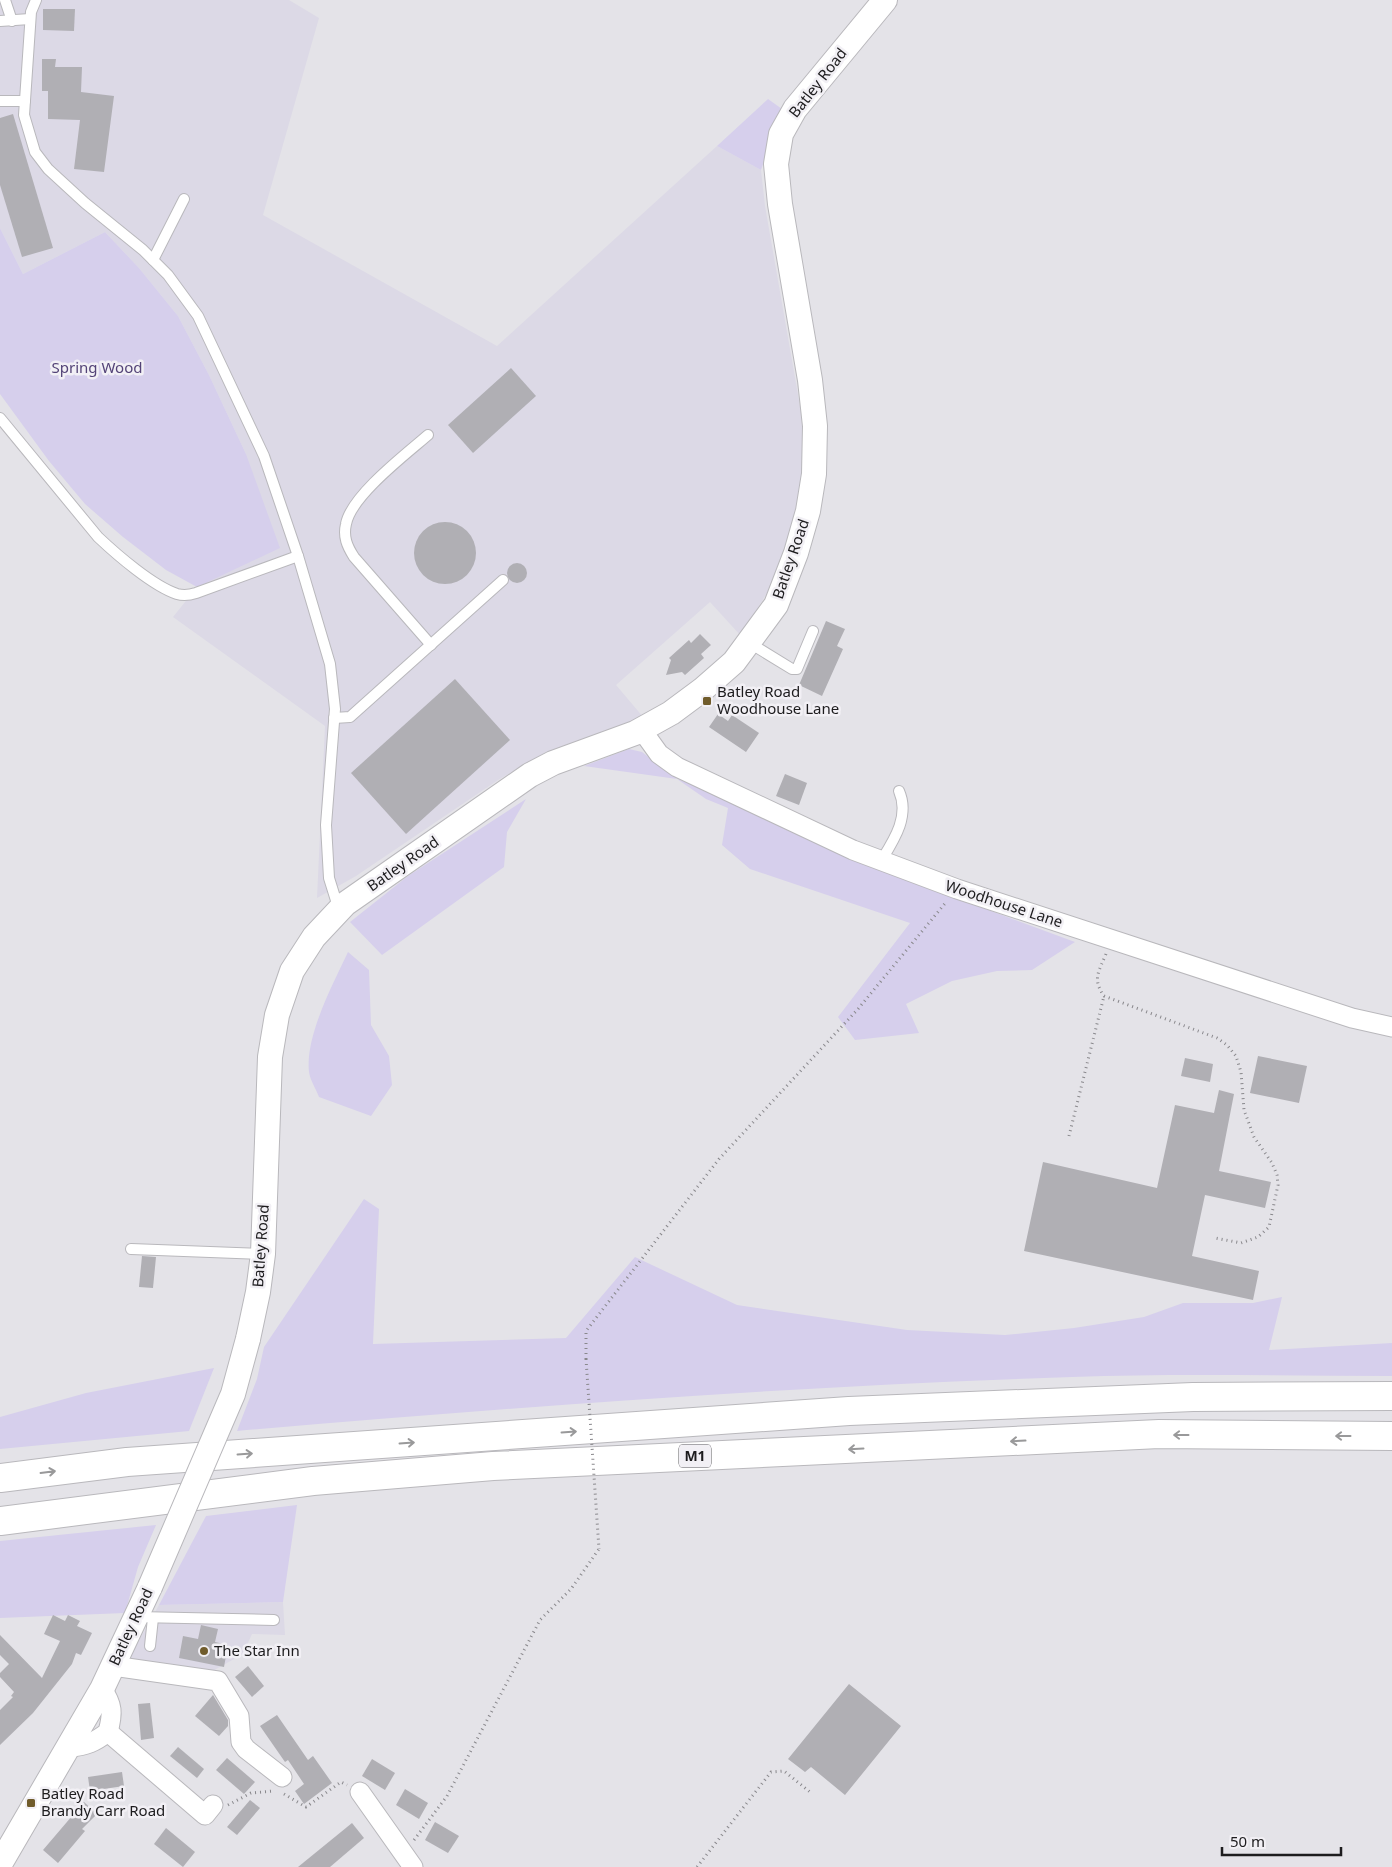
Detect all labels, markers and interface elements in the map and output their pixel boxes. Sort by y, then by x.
street label: Batley Road [784,43,851,121]
park label: Spring Wood [52,357,142,377]
street label: Batley Road [767,516,813,601]
place label: Batley Road Woodhouse Lane [717,681,839,718]
marker: Batley Road Woodhouse Lane [701,695,713,707]
street label: Batley Road [363,831,442,895]
street label: Woodhouse Lane [943,875,1066,931]
street label: Batley Road [247,1204,273,1288]
one-way arrow [561,1427,577,1436]
one-way arrow [1173,1430,1189,1439]
one-way arrow [1336,1431,1352,1441]
one-way arrow [1011,1436,1027,1446]
one-way arrow [399,1438,415,1447]
road number: M1 [679,1444,711,1468]
one-way arrow [848,1444,864,1453]
one-way arrow [237,1449,253,1459]
one-way arrow [40,1467,56,1477]
street label: Batley Road [103,1585,157,1669]
place label: The Star Inn [214,1640,300,1660]
marker: The Star Inn [198,1645,210,1657]
place label: Batley Road Brandy Carr Road [41,1783,165,1820]
marker: Batley Road Brandy Carr Road [25,1797,37,1809]
scale bar [1222,1824,1341,1856]
text: 50 m [1230,1831,1265,1851]

